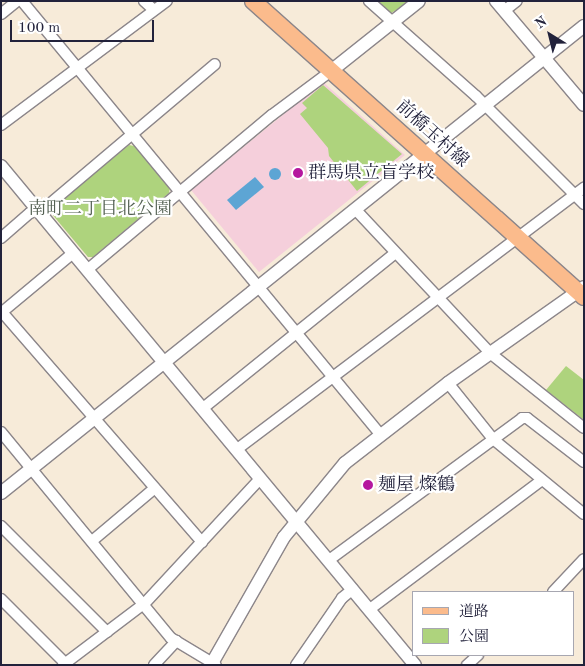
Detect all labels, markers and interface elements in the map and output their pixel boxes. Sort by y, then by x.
scale bar [12,10,156,42]
north arrow [525,10,575,60]
text: N [533,14,550,32]
text: 100 m [18,21,60,36]
street label: 前橋玉村線 [391,96,473,172]
place label: 群馬県立盲学校 [308,162,434,184]
marker: 群馬県立盲学校 [292,167,304,179]
park label: 南町二丁目北公園 [28,198,172,220]
place label: 麺屋 燦鶴 [378,474,455,496]
marker: 麺屋 燦鶴 [362,479,374,491]
legend [412,591,575,656]
text: 道路 [459,605,489,620]
text: 公園 [459,630,489,645]

